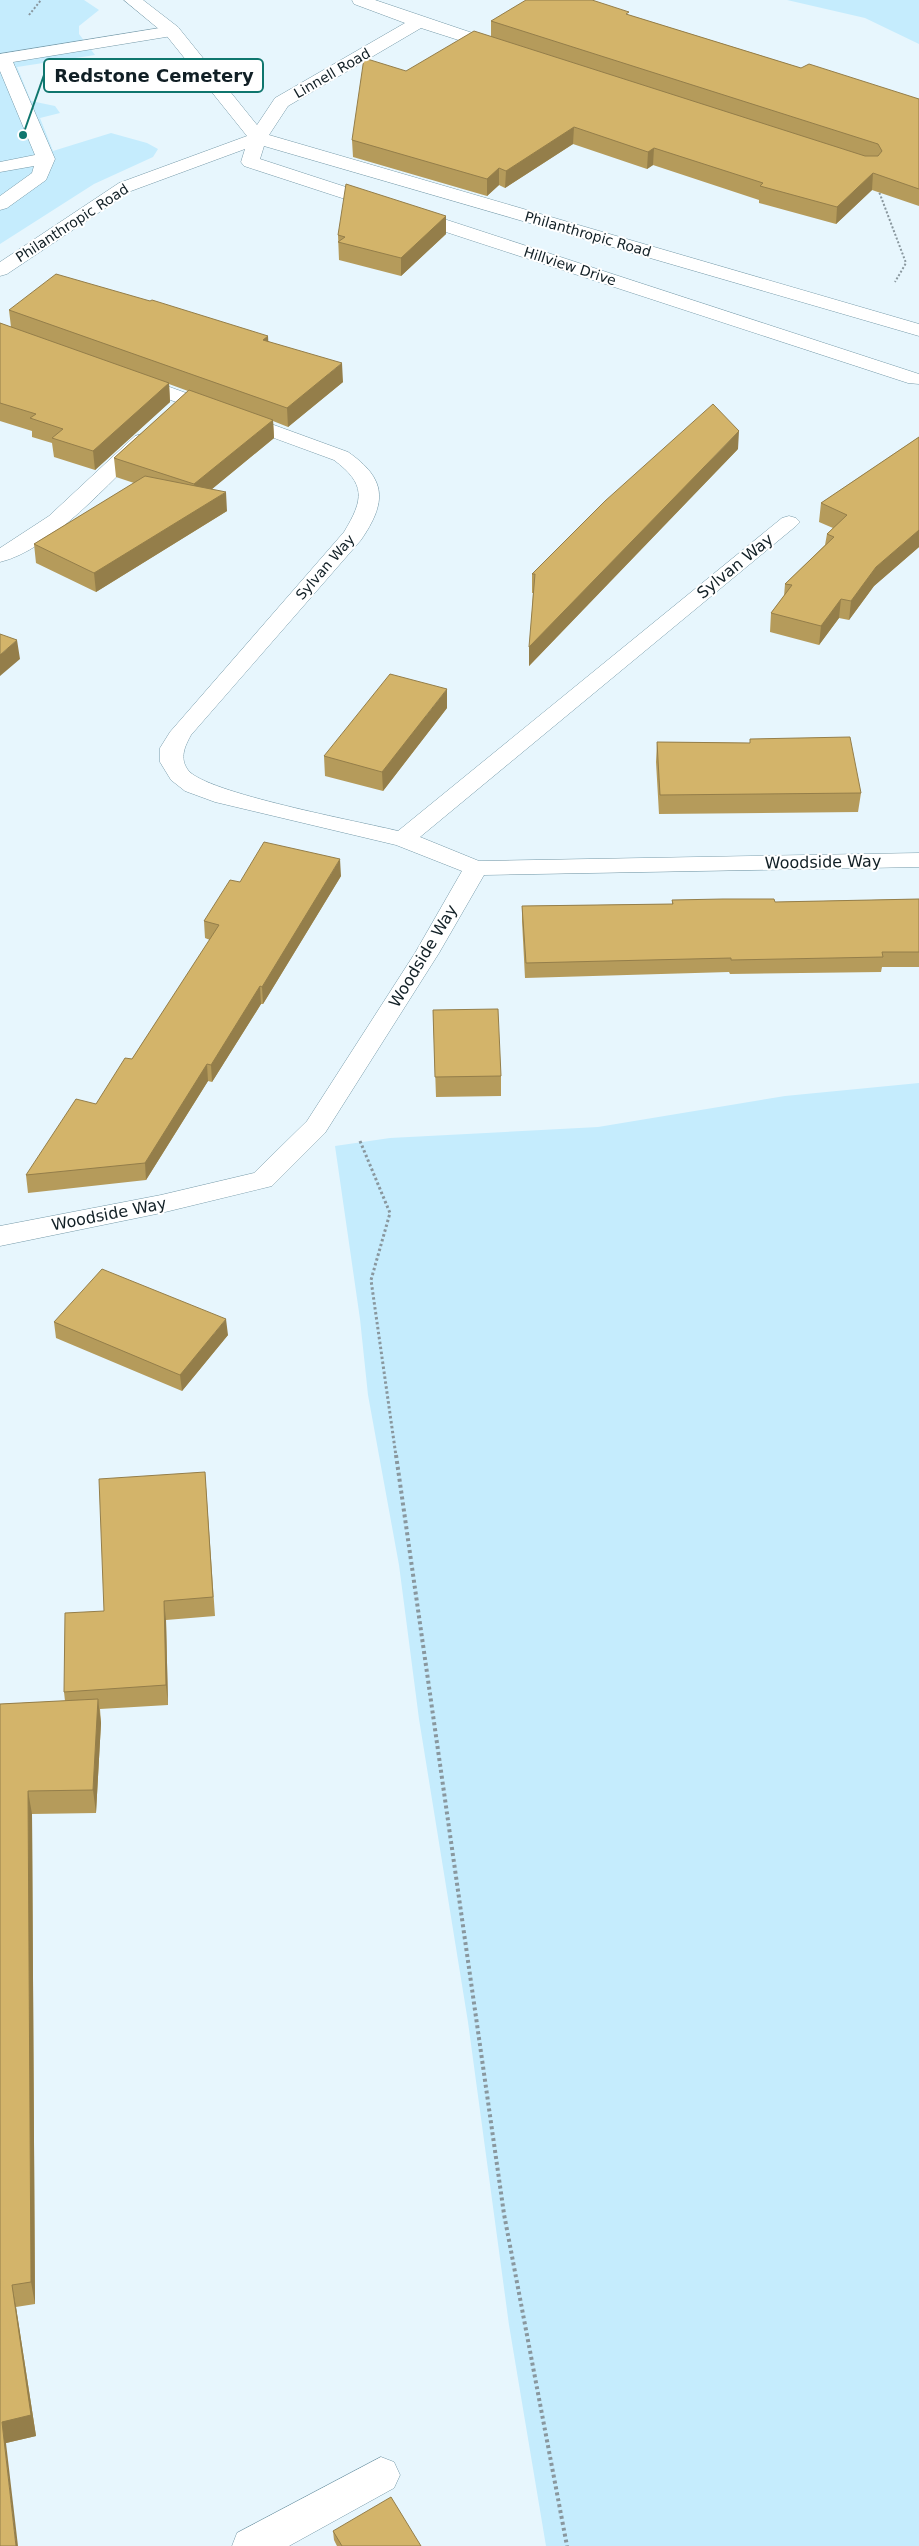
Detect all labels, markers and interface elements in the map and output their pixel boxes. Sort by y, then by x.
street label: Linnell Road [291,45,373,101]
callout: Redstone Cemetery [44,59,263,92]
text: Redstone Cemetery [54,65,254,86]
street label: Philanthropic Road [13,181,131,265]
street label: Philanthropic Road [523,208,653,260]
street label: Hillview Drive [522,244,618,288]
street label: Sylvan Way [693,529,777,603]
street label: Sylvan Way [292,531,358,603]
street label: Woodside Way [765,851,881,873]
street label: Woodside Way [385,901,461,1011]
street label: Woodside Way [50,1194,168,1234]

